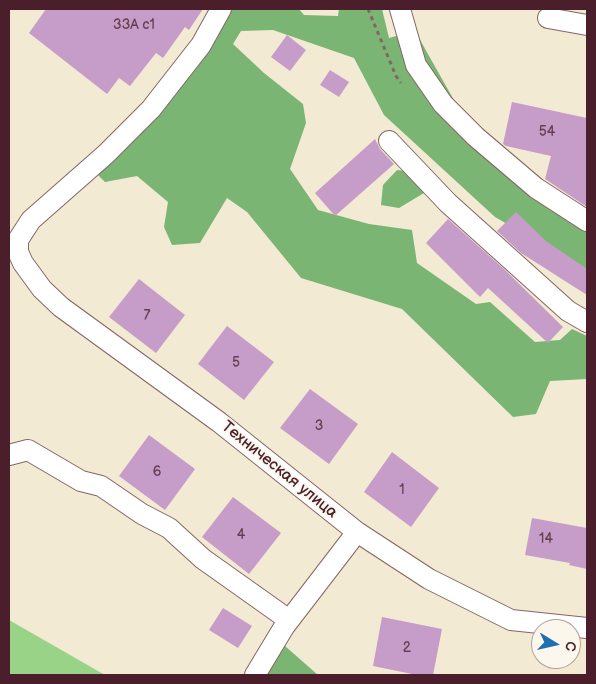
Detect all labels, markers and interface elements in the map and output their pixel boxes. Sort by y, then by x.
house number: 33А с1 [113,17,155,33]
house number: 54 [539,124,555,140]
house number: 7 [144,308,150,324]
house number: 5 [232,355,240,371]
street label: Техническая улица [217,417,341,523]
house number: 3 [315,418,323,434]
house number: 6 [153,464,161,480]
house number: 1 [399,482,405,498]
house number: 4 [237,527,245,543]
house number: 14 [539,531,553,547]
north arrow [531,619,581,669]
house number: 2 [403,640,411,656]
text: С [561,640,579,652]

